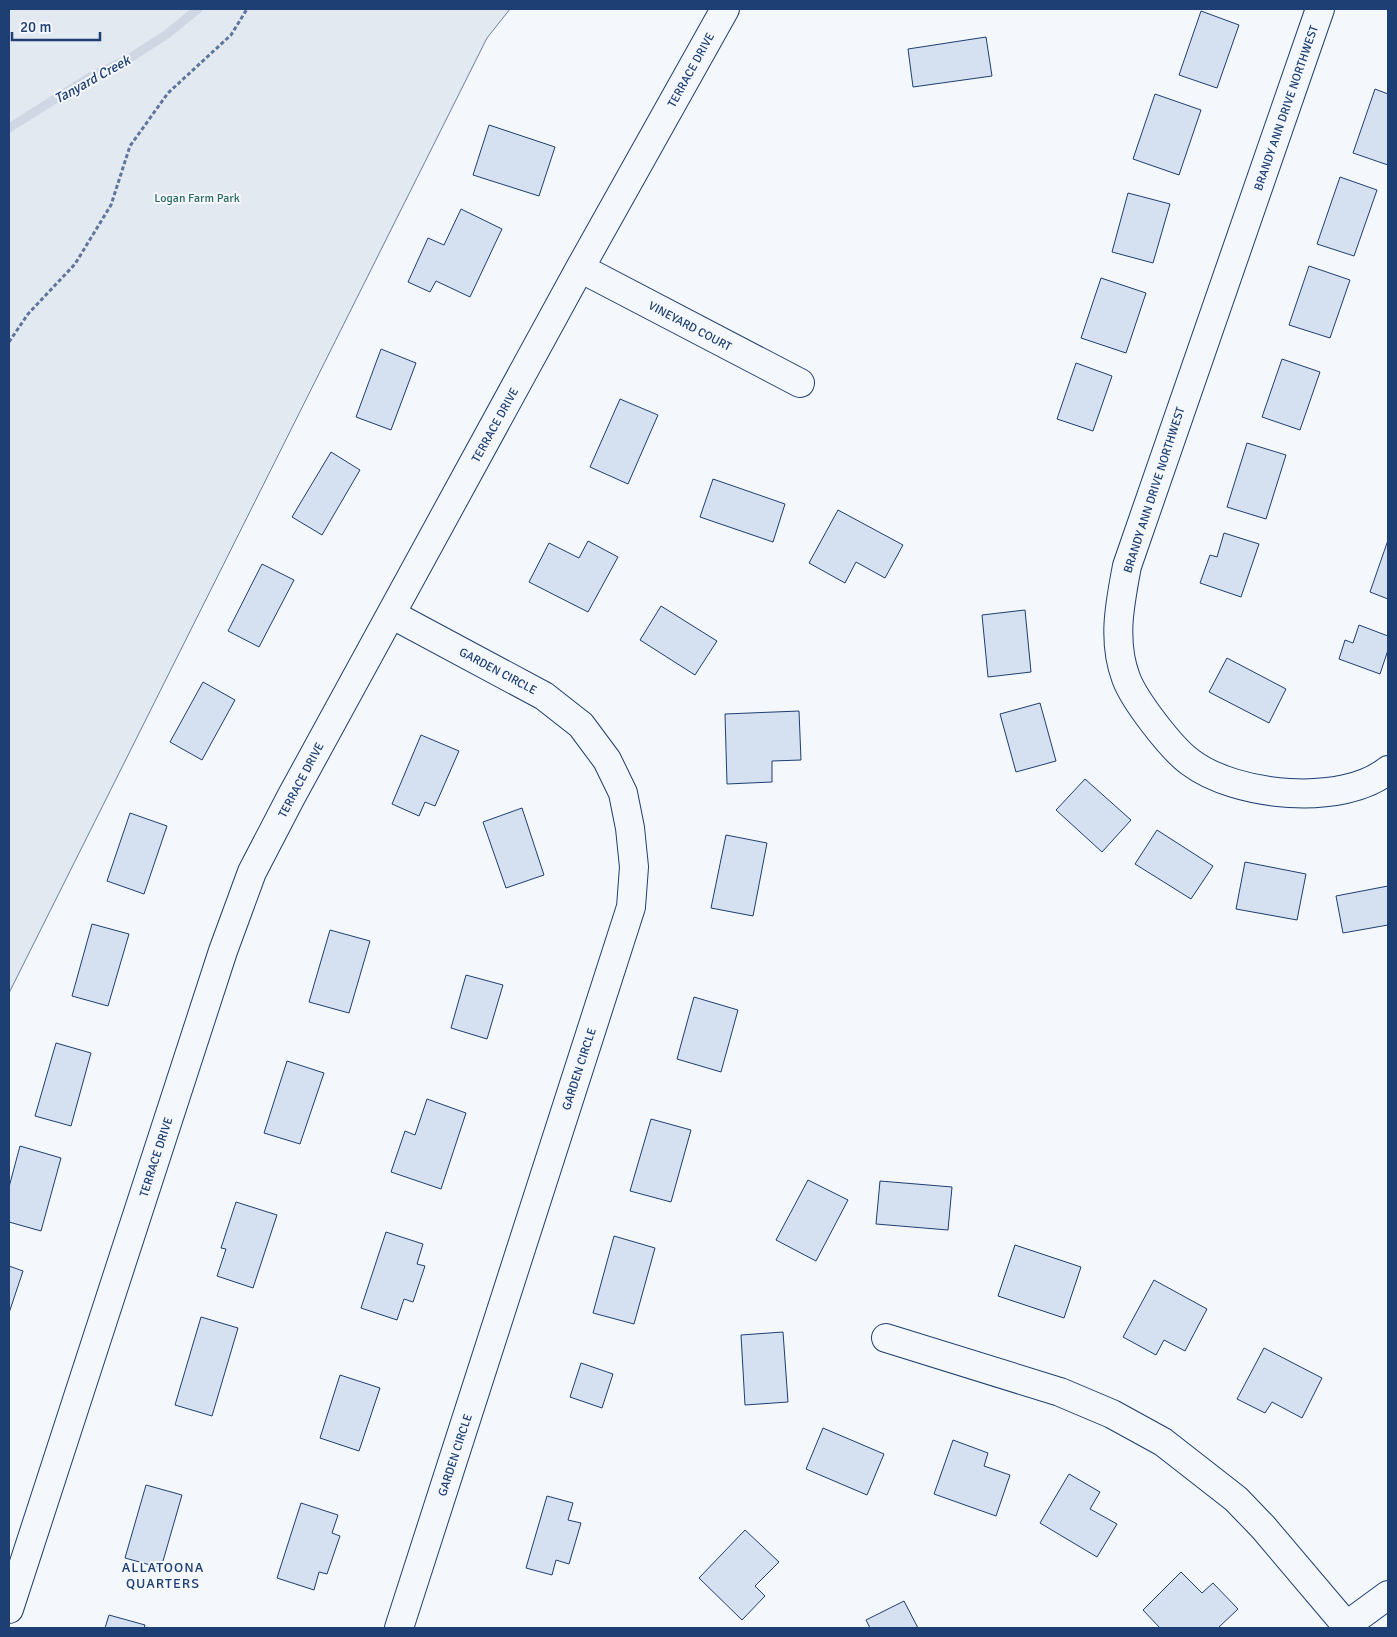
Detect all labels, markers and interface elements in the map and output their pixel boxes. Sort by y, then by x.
scale bar [12,10,100,42]
text: 20 m [20,18,51,36]
street label: BRANDY ANN DRIVE NORTHWEST [1251,24,1322,193]
street label: TERRACE DRIVE [665,30,718,110]
water label: Tanyard Creek [51,51,135,107]
park label: Logan Farm Park [154,191,240,206]
street label: VINEYARD COURT [646,298,734,355]
street label: TERRACE DRIVE [469,385,522,465]
street label: BRANDY ANN DRIVE NORTHWEST [1120,405,1188,575]
street label: GARDEN CIRCLE [456,645,539,698]
street label: TERRACE DRIVE [275,740,328,820]
street label: GARDEN CIRCLE [559,1026,600,1112]
street label: TERRACE DRIVE [136,1115,177,1199]
street label: GARDEN CIRCLE [435,1412,476,1498]
district label: ALLATOONA QUARTERS [122,1559,204,1592]

